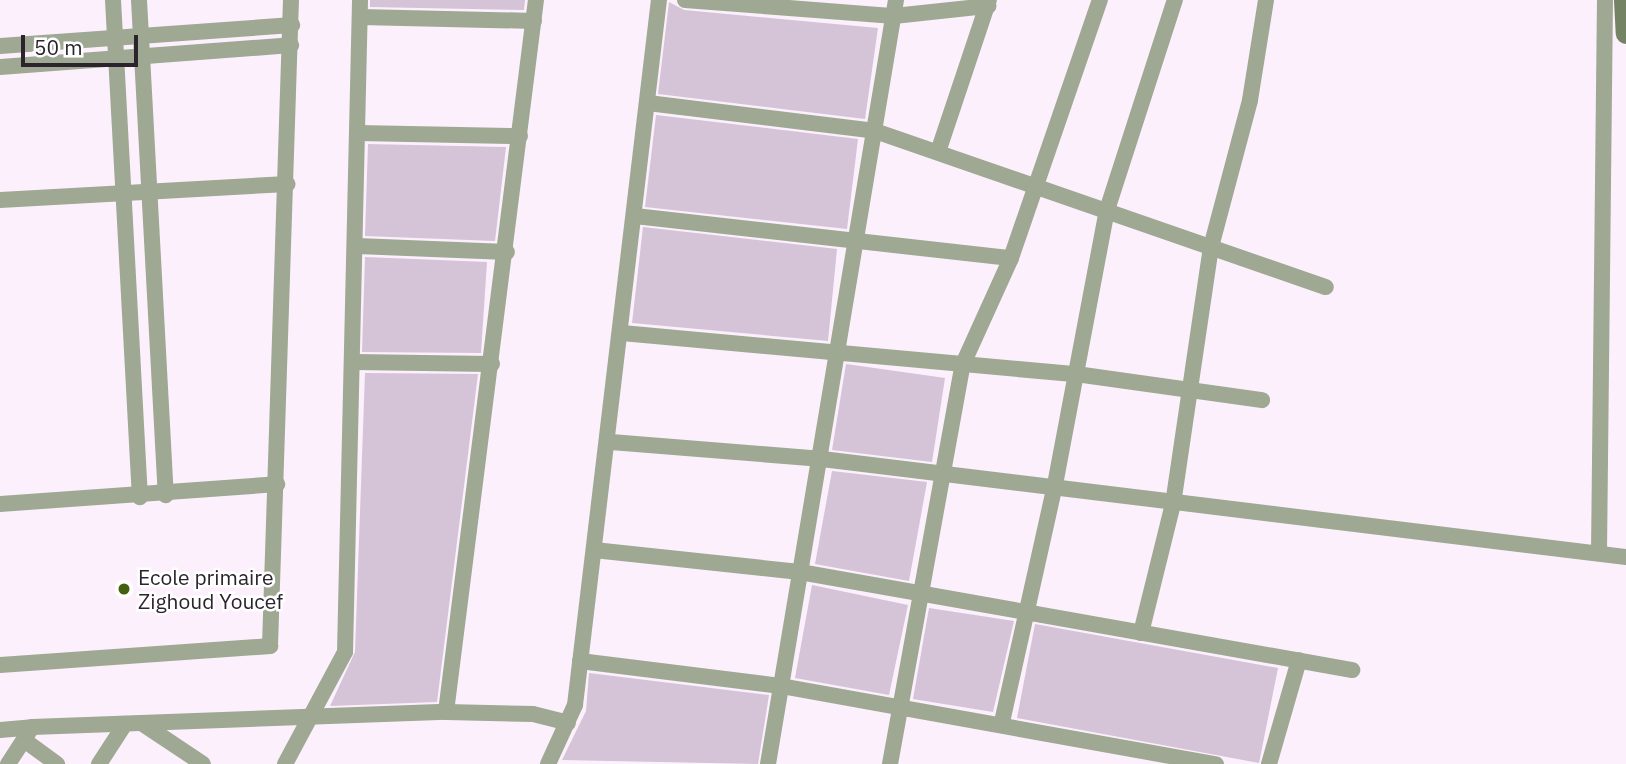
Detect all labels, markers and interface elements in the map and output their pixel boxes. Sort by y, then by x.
scale bar [24,21,142,65]
text: 50 m [34,33,83,61]
place label: Ecole primaire Zighoud Youcef [138,564,283,614]
marker: Ecole primaire Zighoud Youcef [116,581,132,597]

